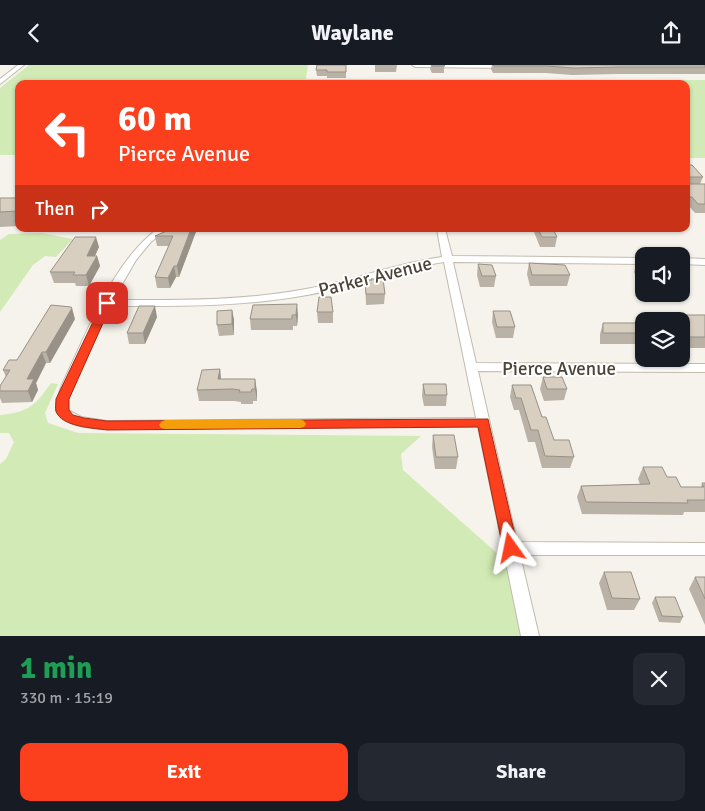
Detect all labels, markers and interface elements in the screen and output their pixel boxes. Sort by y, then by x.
icon: back [20,19,48,47]
text: Waylane [311,19,394,46]
icon: share [657,19,685,47]
text: 60 m [118,97,192,140]
icon: left [35,100,100,165]
text: Pierce Avenue [118,140,250,167]
icon: right [85,195,113,223]
text: Then [35,197,75,221]
map controls [635,247,690,367]
button: sound [635,247,690,302]
street label: Parker Avenue [316,251,435,303]
pin [86,282,128,324]
icon: arrive [93,289,121,317]
button: layers [635,312,690,367]
street label: Pierce Avenue [502,357,616,381]
position arrow [484,521,536,573]
text: 1 min [20,650,92,687]
button: close [633,653,685,705]
text: 330 m · 15:19 [20,688,113,708]
button: Exit [20,743,348,801]
button: Share [358,743,685,801]

